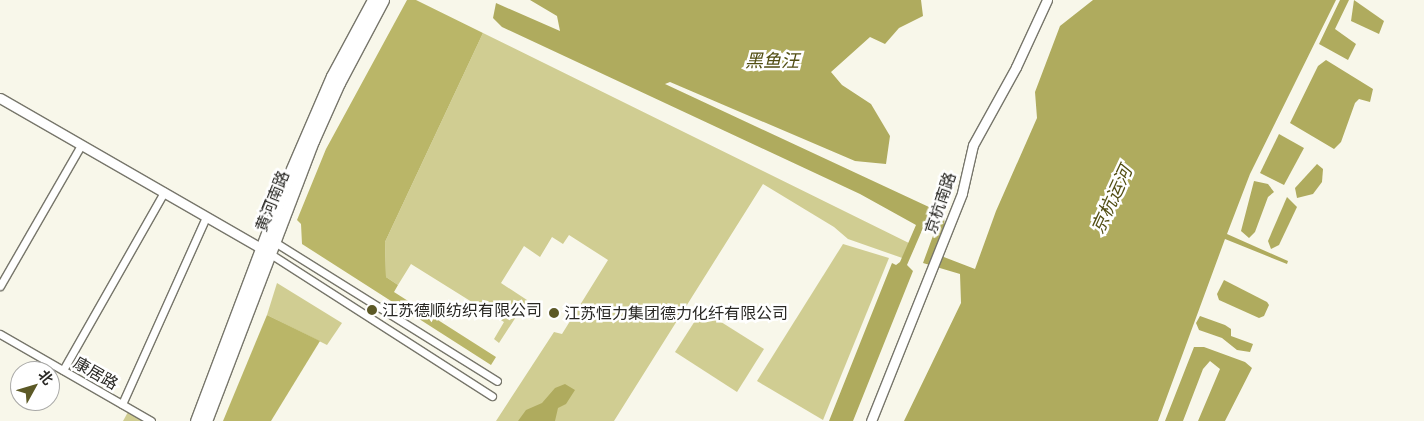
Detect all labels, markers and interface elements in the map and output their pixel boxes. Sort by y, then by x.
water label: 黑鱼汪 [745,50,799,72]
water label: 京杭运河 [1087,163,1137,237]
street label: 黄河南路 [251,168,293,234]
street label: 京杭南路 [921,170,959,236]
place label: 江苏德顺纺织有限公司 [382,300,542,320]
place label: 江苏恒力集团德力化纤有限公司 [564,303,788,323]
marker: 江苏德顺纺织有限公司 [366,304,378,316]
marker: 江苏恒力集团德力化纤有限公司 [548,307,560,319]
street label: 康居路 [70,353,122,393]
north arrow [10,361,60,411]
text: 北 [34,366,57,388]

